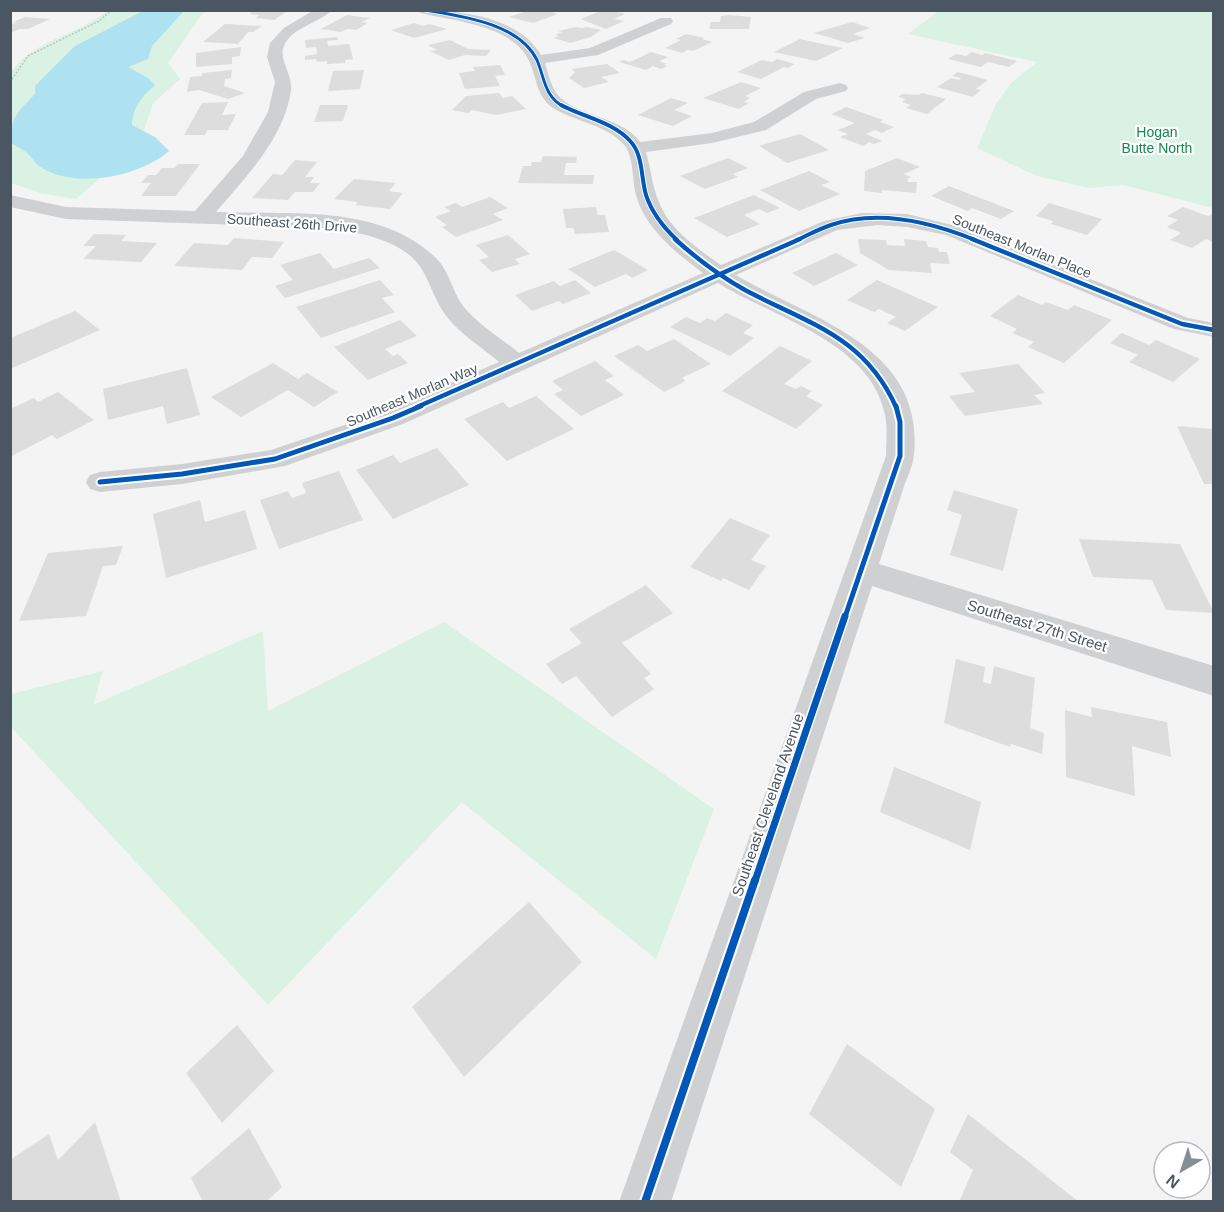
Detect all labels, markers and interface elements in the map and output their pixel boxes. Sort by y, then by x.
park label: Hogan Butte North [1122,124,1192,156]
street label: Southeast 26th Drive [226,210,358,236]
street label: Southeast Morlan Place [950,211,1094,281]
street label: Southeast Morlan Way [344,360,480,430]
street label: Southeast 27th Street [965,596,1110,655]
street label: Southeast Cleveland Avenue [728,711,807,899]
north arrow [1152,1140,1212,1200]
text: N [1163,1171,1183,1192]

